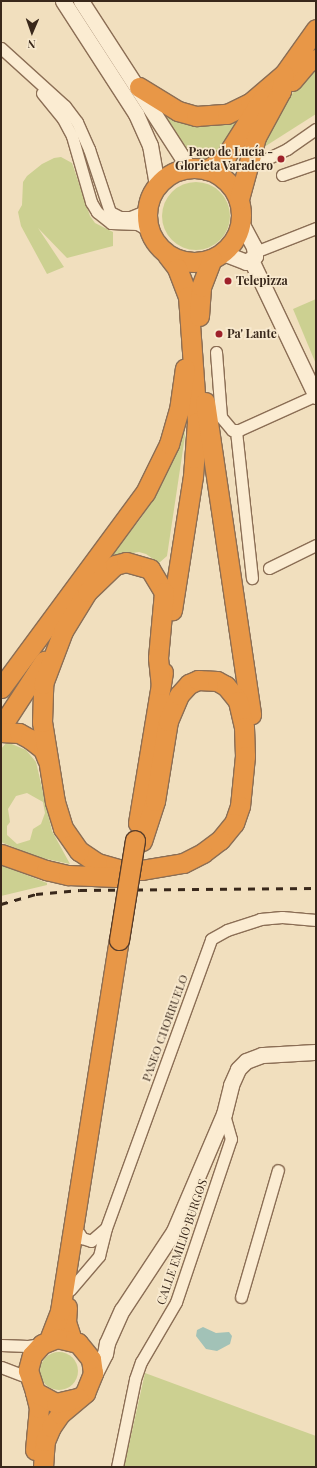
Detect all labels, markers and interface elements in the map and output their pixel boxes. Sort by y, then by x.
north arrow [12,12,52,52]
text: N [27,37,36,52]
place label: Paco de Lucía - Glorieta Varadero [175,145,273,173]
marker: Paco de Lucía - Glorieta Varadero [276,154,286,164]
place label: Telepizza [236,274,288,288]
marker: Telepizza [223,276,233,286]
place label: Pa' Lante [227,327,277,341]
marker: Pa' Lante [214,329,224,339]
street label: PASEO CHORRUELO [139,973,191,1083]
street label: CALLE EMILIO BURGOS [154,1177,210,1307]

